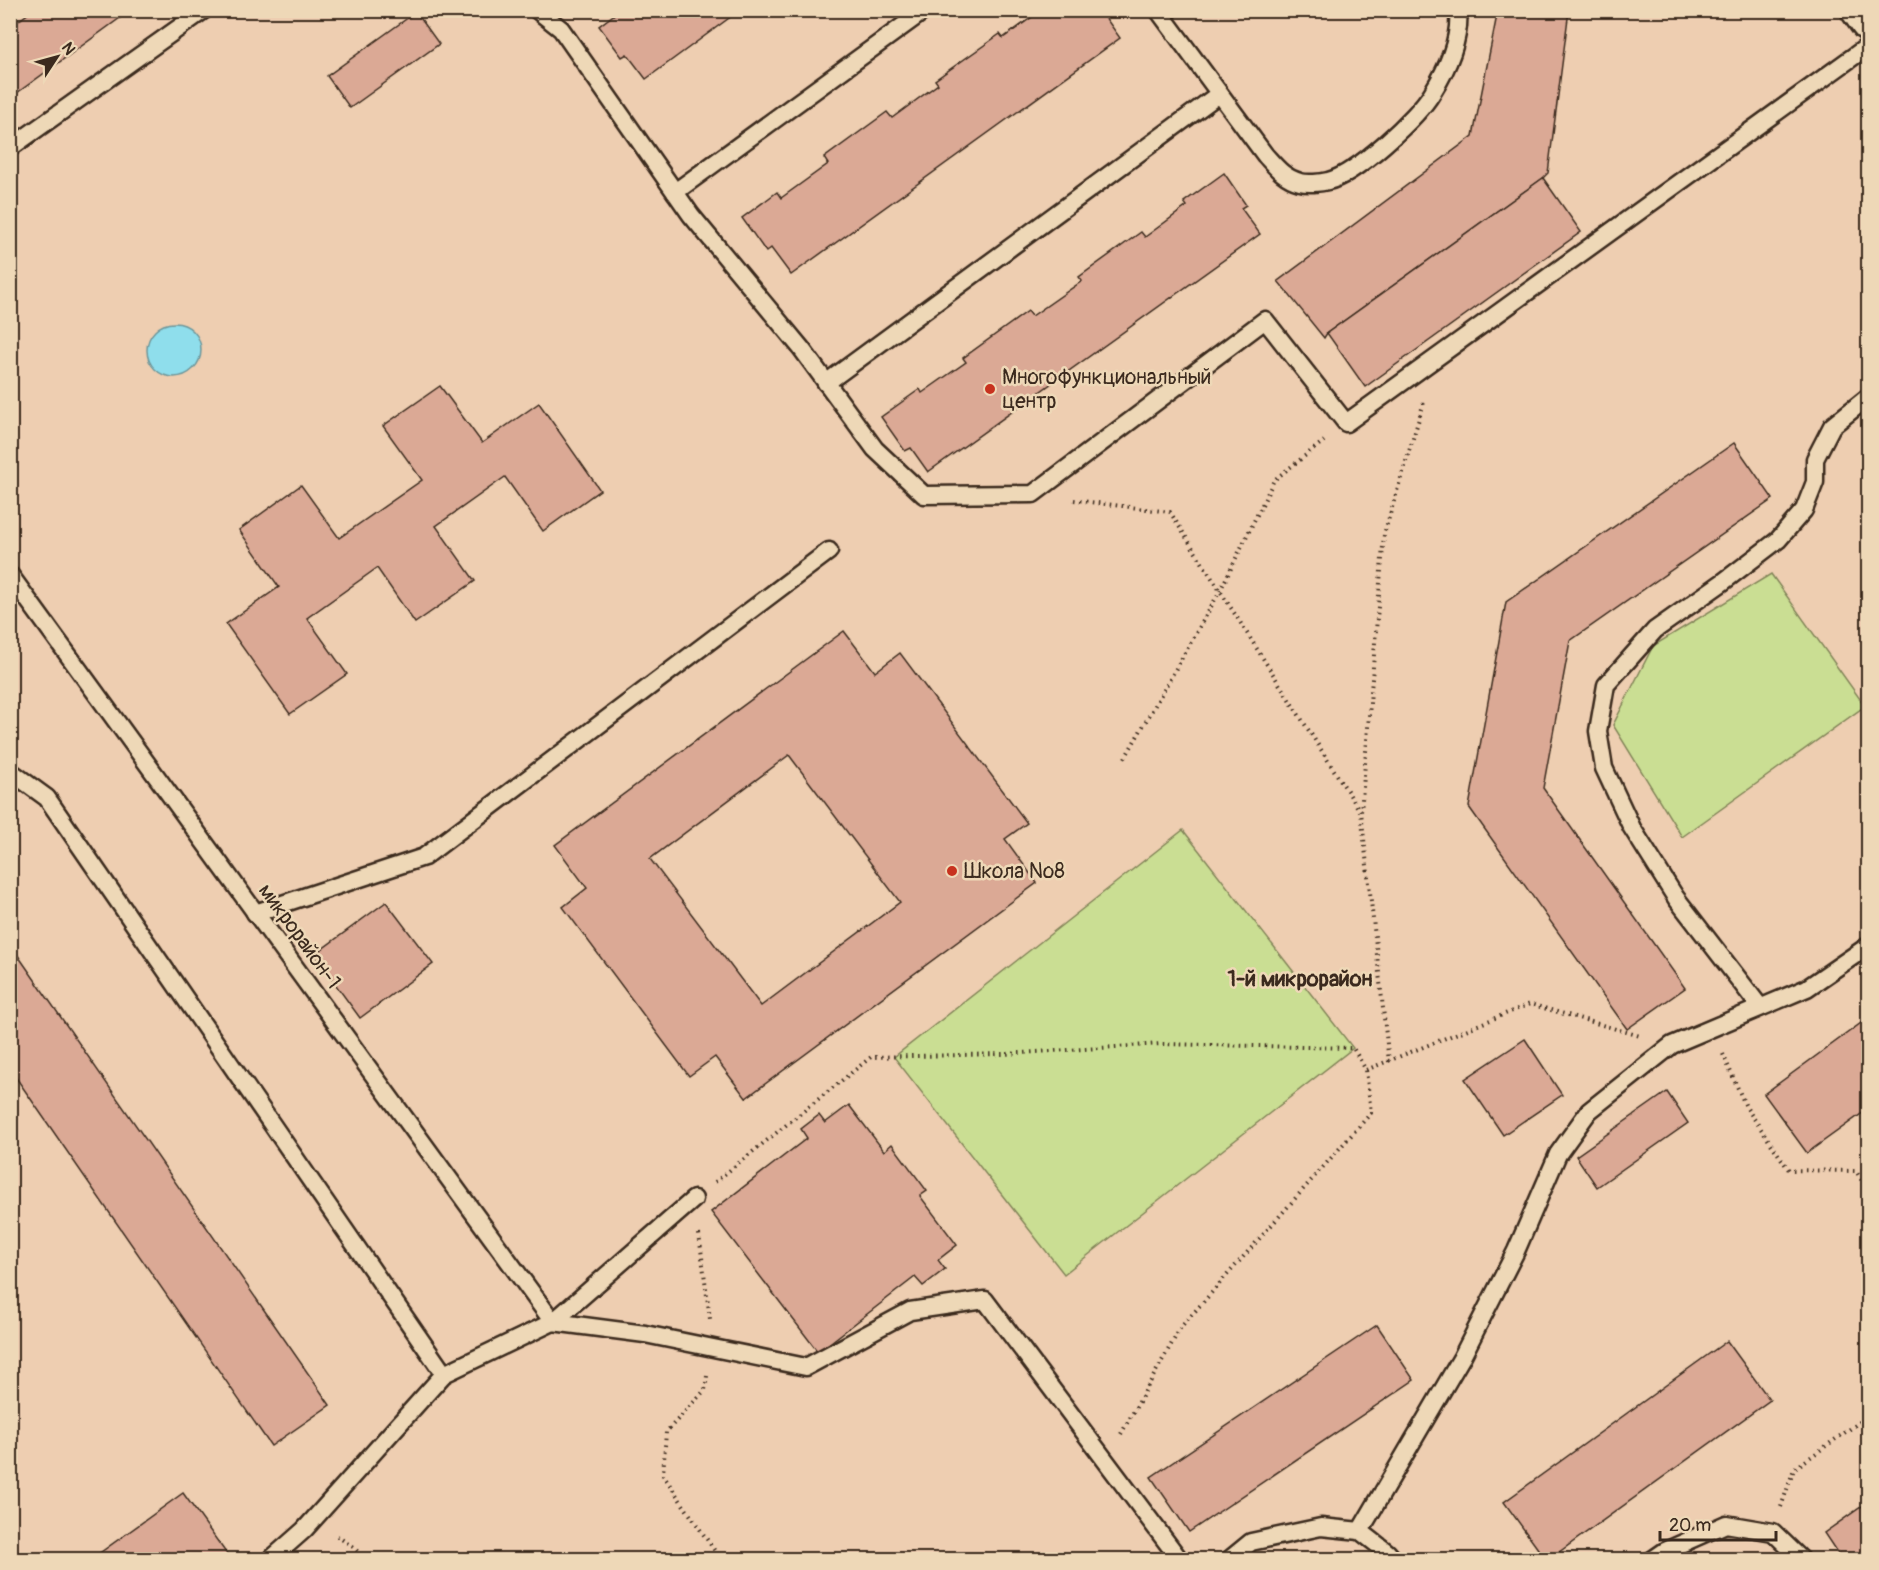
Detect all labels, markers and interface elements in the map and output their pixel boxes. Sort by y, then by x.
north arrow [27,27,87,87]
text: N [57,39,80,59]
place label: Многофункциональный центр [1002,364,1211,415]
marker: Многофункциональный центр [983,382,997,396]
place label: Школа №8 [964,858,1065,885]
marker: Школа №8 [945,864,959,878]
street label: микрорайон-1 [252,878,347,994]
district label: 1-й микрорайон [1227,965,1373,993]
scale bar [1660,1504,1776,1542]
text: 20 m [1669,1514,1711,1537]

